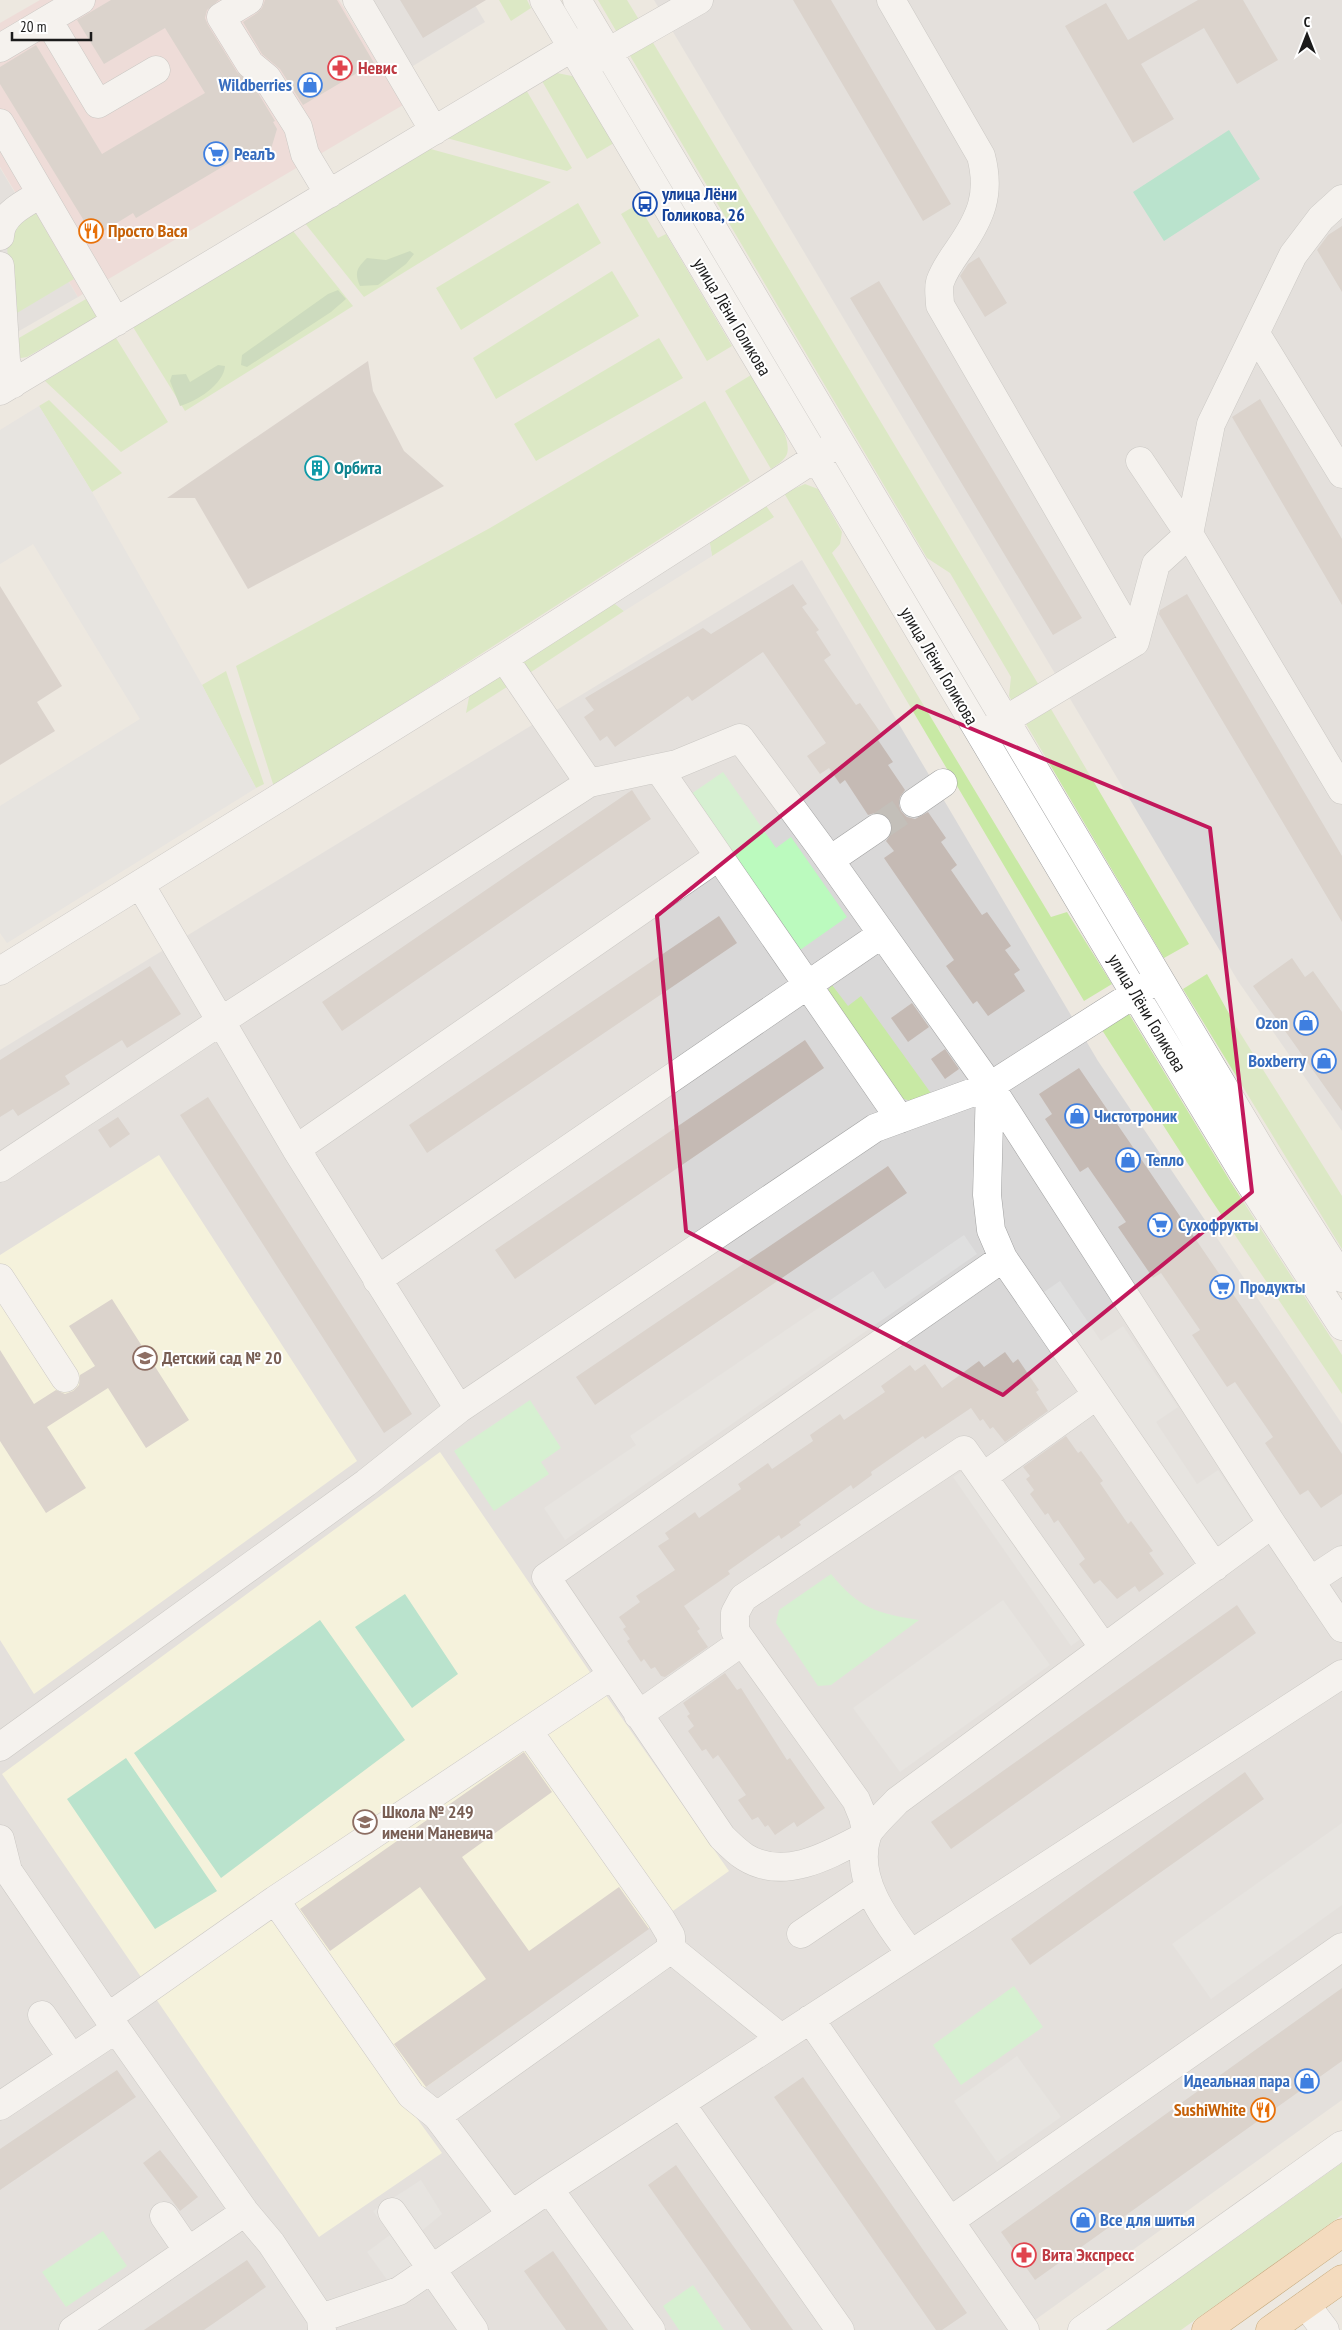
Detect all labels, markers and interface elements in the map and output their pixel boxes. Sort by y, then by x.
scale bar [12,10,91,42]
north arrow [1282,10,1332,60]
text: С [1304,13,1311,31]
text: 20 m [20,17,46,36]
pharmacy icon: Невис [327,55,353,81]
place label: Невис [358,56,398,79]
shop icon: Wildberries [297,72,323,98]
place label: Wildberries [217,73,292,96]
supermarket icon: РеалЪ [203,141,229,167]
place label: РеалЪ [234,142,275,165]
place label: улица Лёни Голикова, 26 [661,182,745,226]
bus stop icon: улица Лёни Голикова, 26 [632,191,658,217]
restaurant icon: Просто Вася [78,218,104,244]
place label: Просто Вася [108,219,188,242]
street label: улица Лёни Голикова [688,254,777,380]
building icon: Орбита [304,455,330,481]
place label: Орбита [334,456,382,479]
street label: улица Лёни Голикова [895,603,984,729]
street label: улица Лёни Голикова [1103,950,1192,1076]
shop icon: Ozon [1293,1010,1319,1036]
place label: Ozon [1255,1011,1288,1034]
shop icon: Boxberry [1311,1048,1337,1074]
place label: Boxberry [1248,1049,1307,1072]
shop icon: Чистотроник [1064,1103,1090,1129]
place label: Чистотроник [1094,1104,1178,1127]
shop icon: Тепло [1115,1147,1141,1173]
place label: Тепло [1146,1148,1184,1171]
supermarket icon: Сухофрукты [1147,1212,1173,1238]
place label: Сухофрукты [1178,1213,1258,1236]
supermarket icon: Продукты [1209,1274,1235,1300]
place label: Продукты [1240,1275,1305,1298]
school or university icon: Детский сад № 20 [132,1345,158,1371]
place label: Детский сад № 20 [162,1346,282,1369]
place label: Школа № 249 имени Маневича [382,1800,493,1844]
school or university icon: Школа № 249 имени Маневича [352,1809,378,1835]
shop icon: Идеальная пара [1294,2068,1320,2094]
place label: Идеальная пара [1184,2069,1290,2092]
restaurant icon: SushiWhite [1250,2097,1276,2123]
place label: SushiWhite [1174,2098,1246,2121]
shop icon: Все для шитья [1070,2207,1096,2233]
place label: Все для шитья [1100,2208,1195,2231]
pharmacy icon: Вита Экспресс [1011,2242,1037,2268]
place label: Вита Экспресс [1042,2243,1135,2266]

